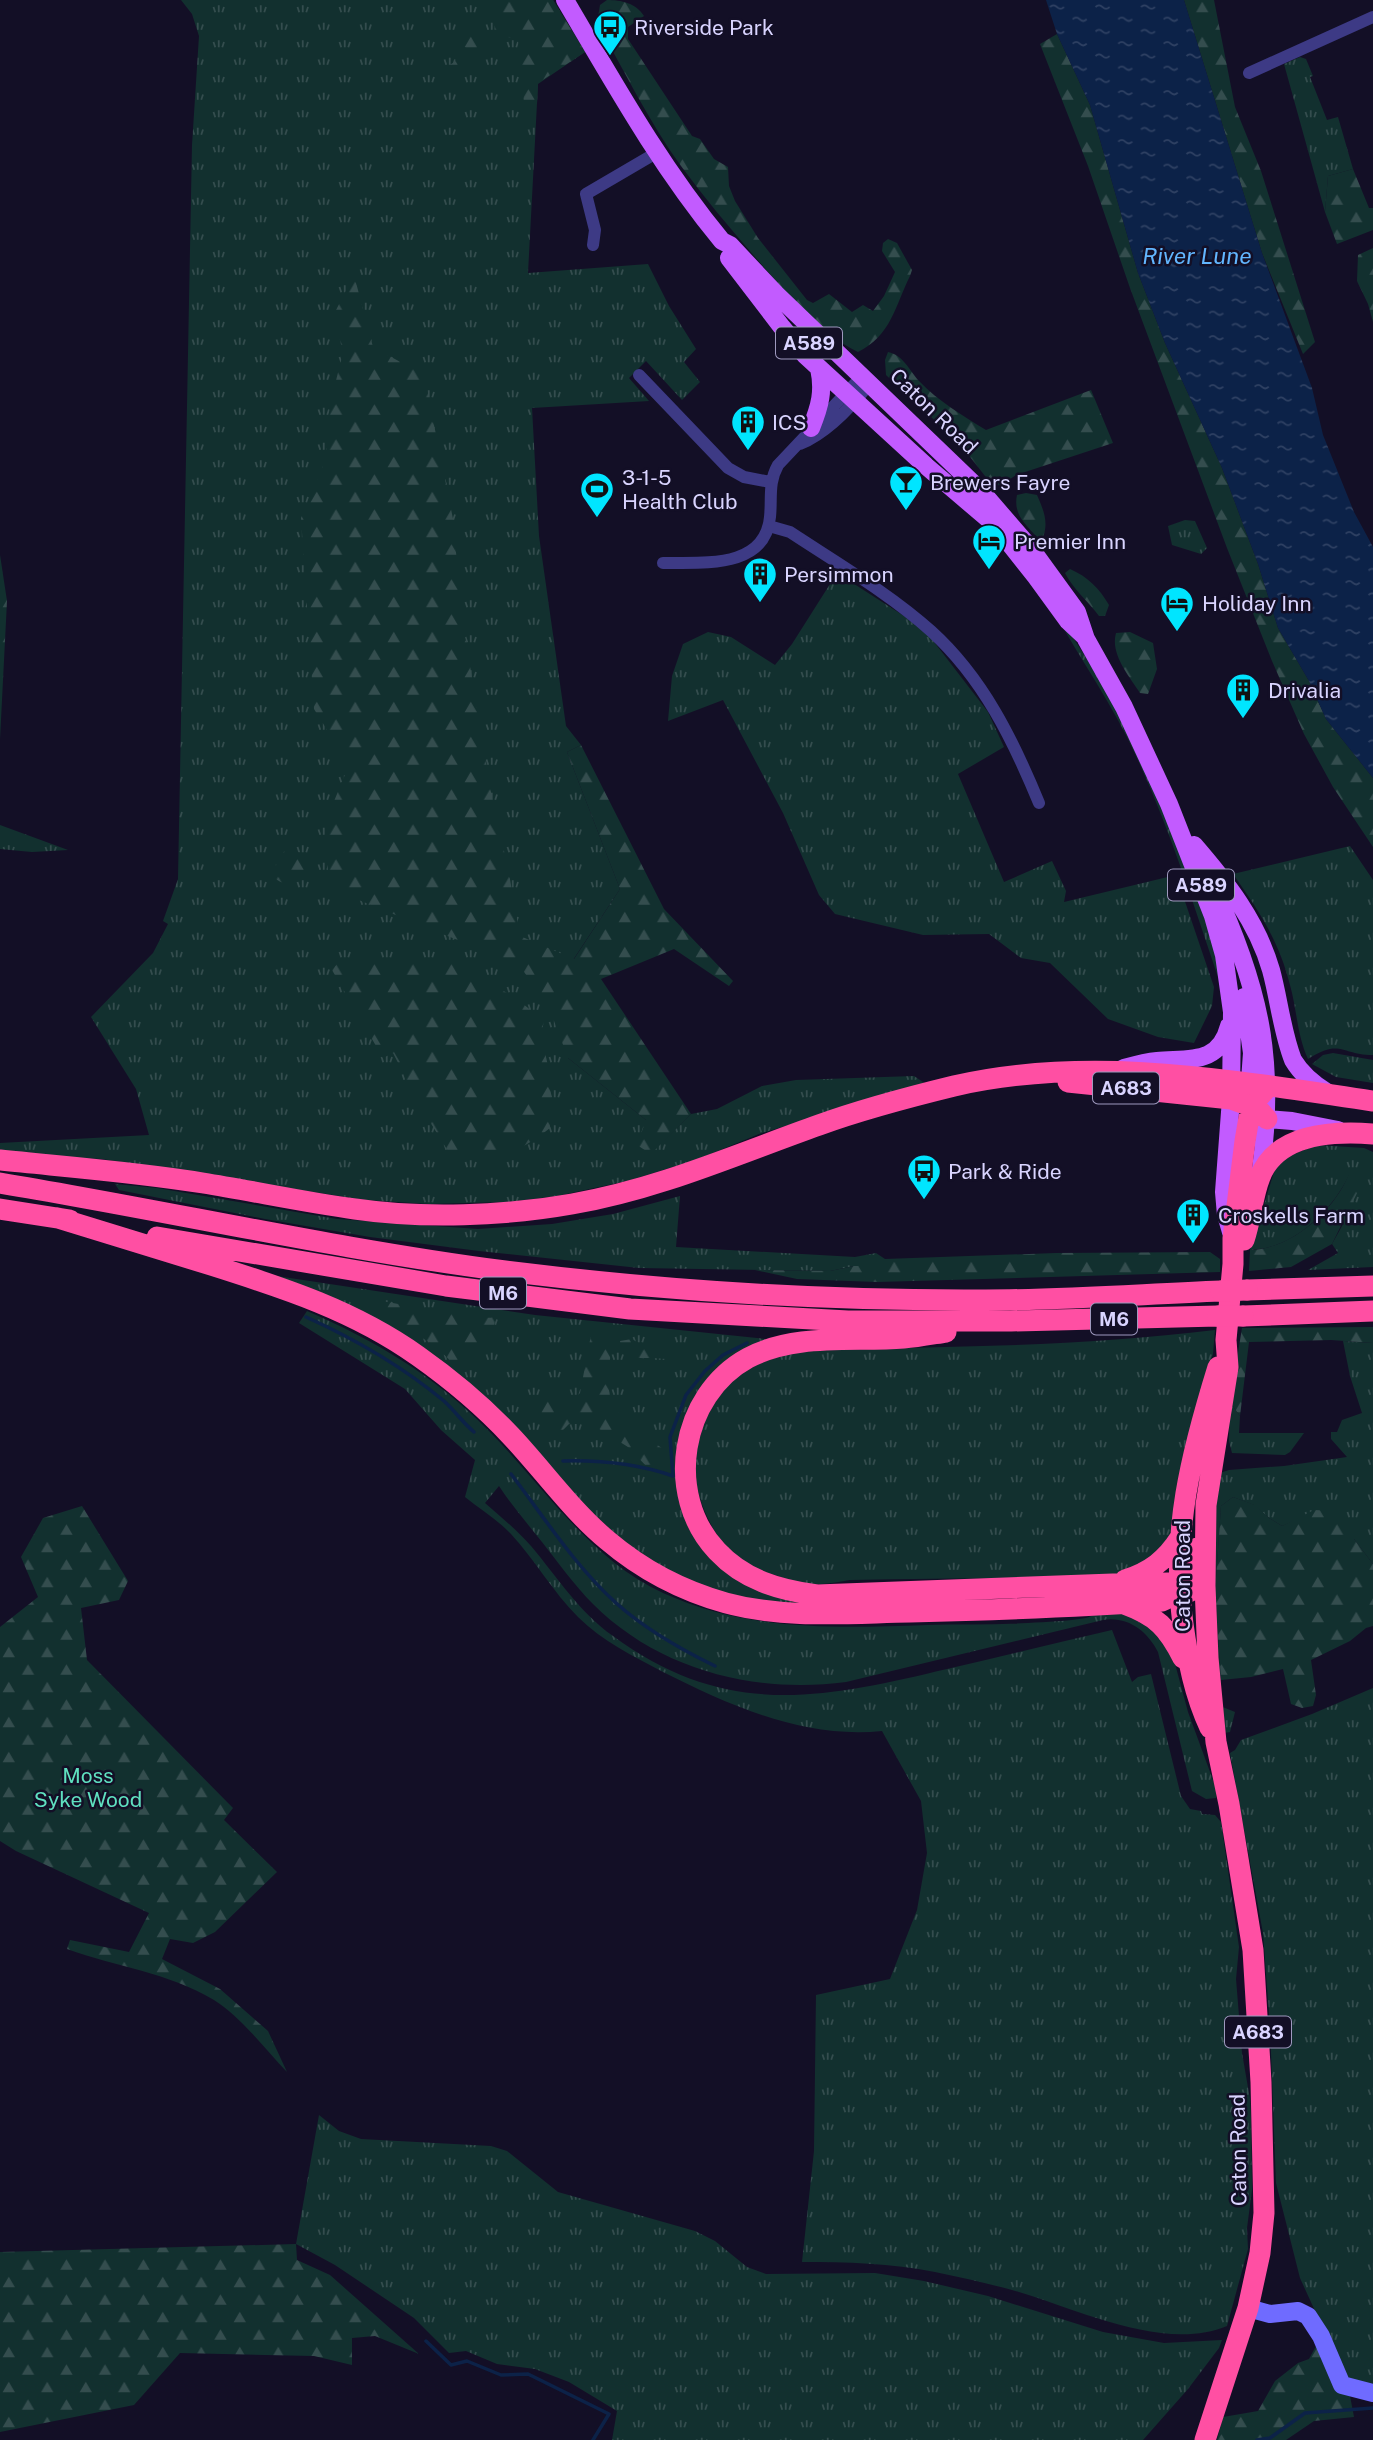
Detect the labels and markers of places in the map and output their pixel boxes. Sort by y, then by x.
bus stop icon: Riverside Park [591,8,629,57]
place label: Riverside Park [634,15,774,40]
building icon: ICS [729,403,767,452]
place label: ICS [772,410,806,435]
bar icon: Brewers Fayre [887,463,925,512]
place label: 3-1-5 Health Club [622,465,738,514]
sports icon: 3-1-5 Health Club [578,470,616,519]
place label: Brewers Fayre [930,470,1070,495]
hotel icon: Premier Inn [970,522,1008,571]
place label: Premier Inn [1014,529,1126,554]
building icon: Persimmon [741,555,779,604]
place label: Persimmon [784,562,894,587]
hotel icon: Holiday Inn [1158,584,1196,633]
place label: Holiday Inn [1202,591,1312,616]
building icon: Drivalia [1224,671,1262,720]
place label: Drivalia [1268,678,1341,703]
bus stop icon: Park & Ride [905,1152,943,1201]
place label: Park & Ride [948,1159,1062,1184]
building icon: Croskells Farm [1174,1196,1212,1245]
place label: Croskells Farm [1218,1203,1364,1228]

